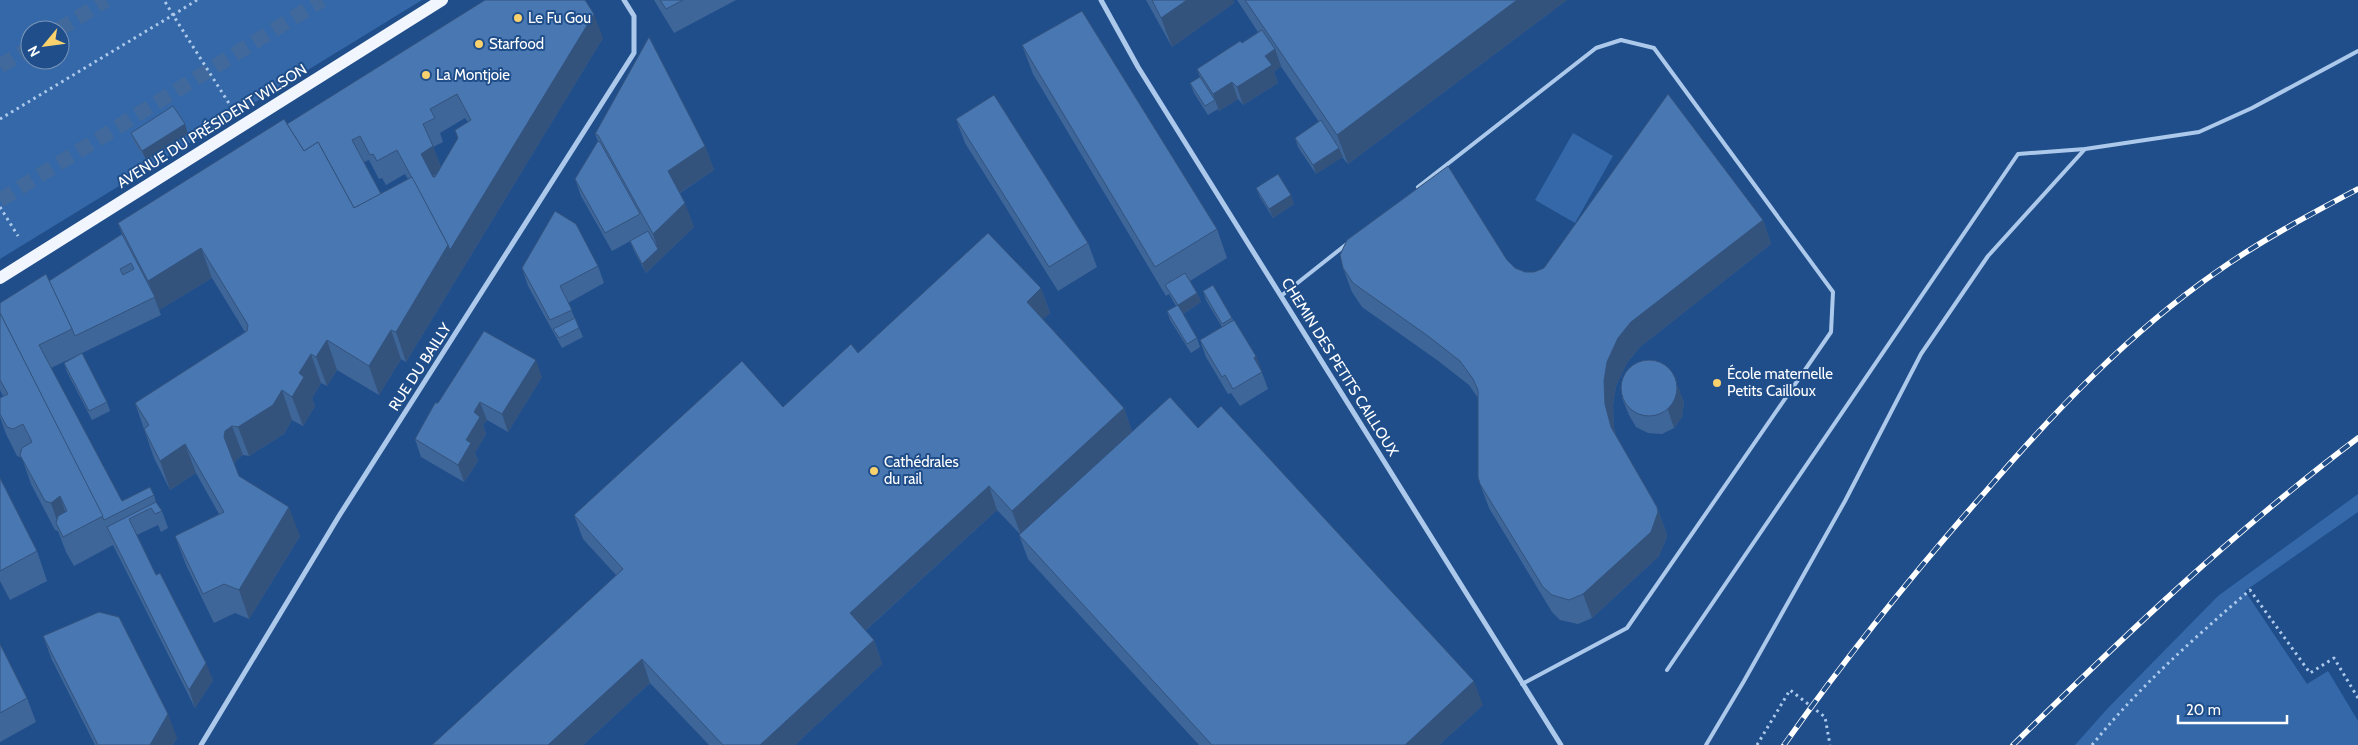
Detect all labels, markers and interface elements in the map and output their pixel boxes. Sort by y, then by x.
place label: Le Fu Gou [528,9,591,27]
marker: Le Fu Gou [512,12,524,24]
north arrow [20,20,70,70]
place label: Starfood [489,35,544,53]
marker: Starfood [473,38,485,50]
text: N [23,43,44,60]
street label: AVENUE DU PRÉSIDENT WILSON [113,59,310,192]
place label: La Montjoie [436,66,510,84]
marker: La Montjoie [420,69,432,81]
street label: CHEMIN DES PETITS CAILLOUX [1278,275,1402,459]
street label: RUE DU BAILLY [385,319,455,414]
place label: École maternelle Petits Cailloux [1727,364,1833,400]
marker: École maternelle Petits Cailloux [1711,377,1723,389]
place label: Cathédrales du rail [884,453,959,488]
marker: Cathédrales du rail [868,465,880,477]
scale bar [2178,692,2287,724]
text: 20 m [2186,701,2221,719]

